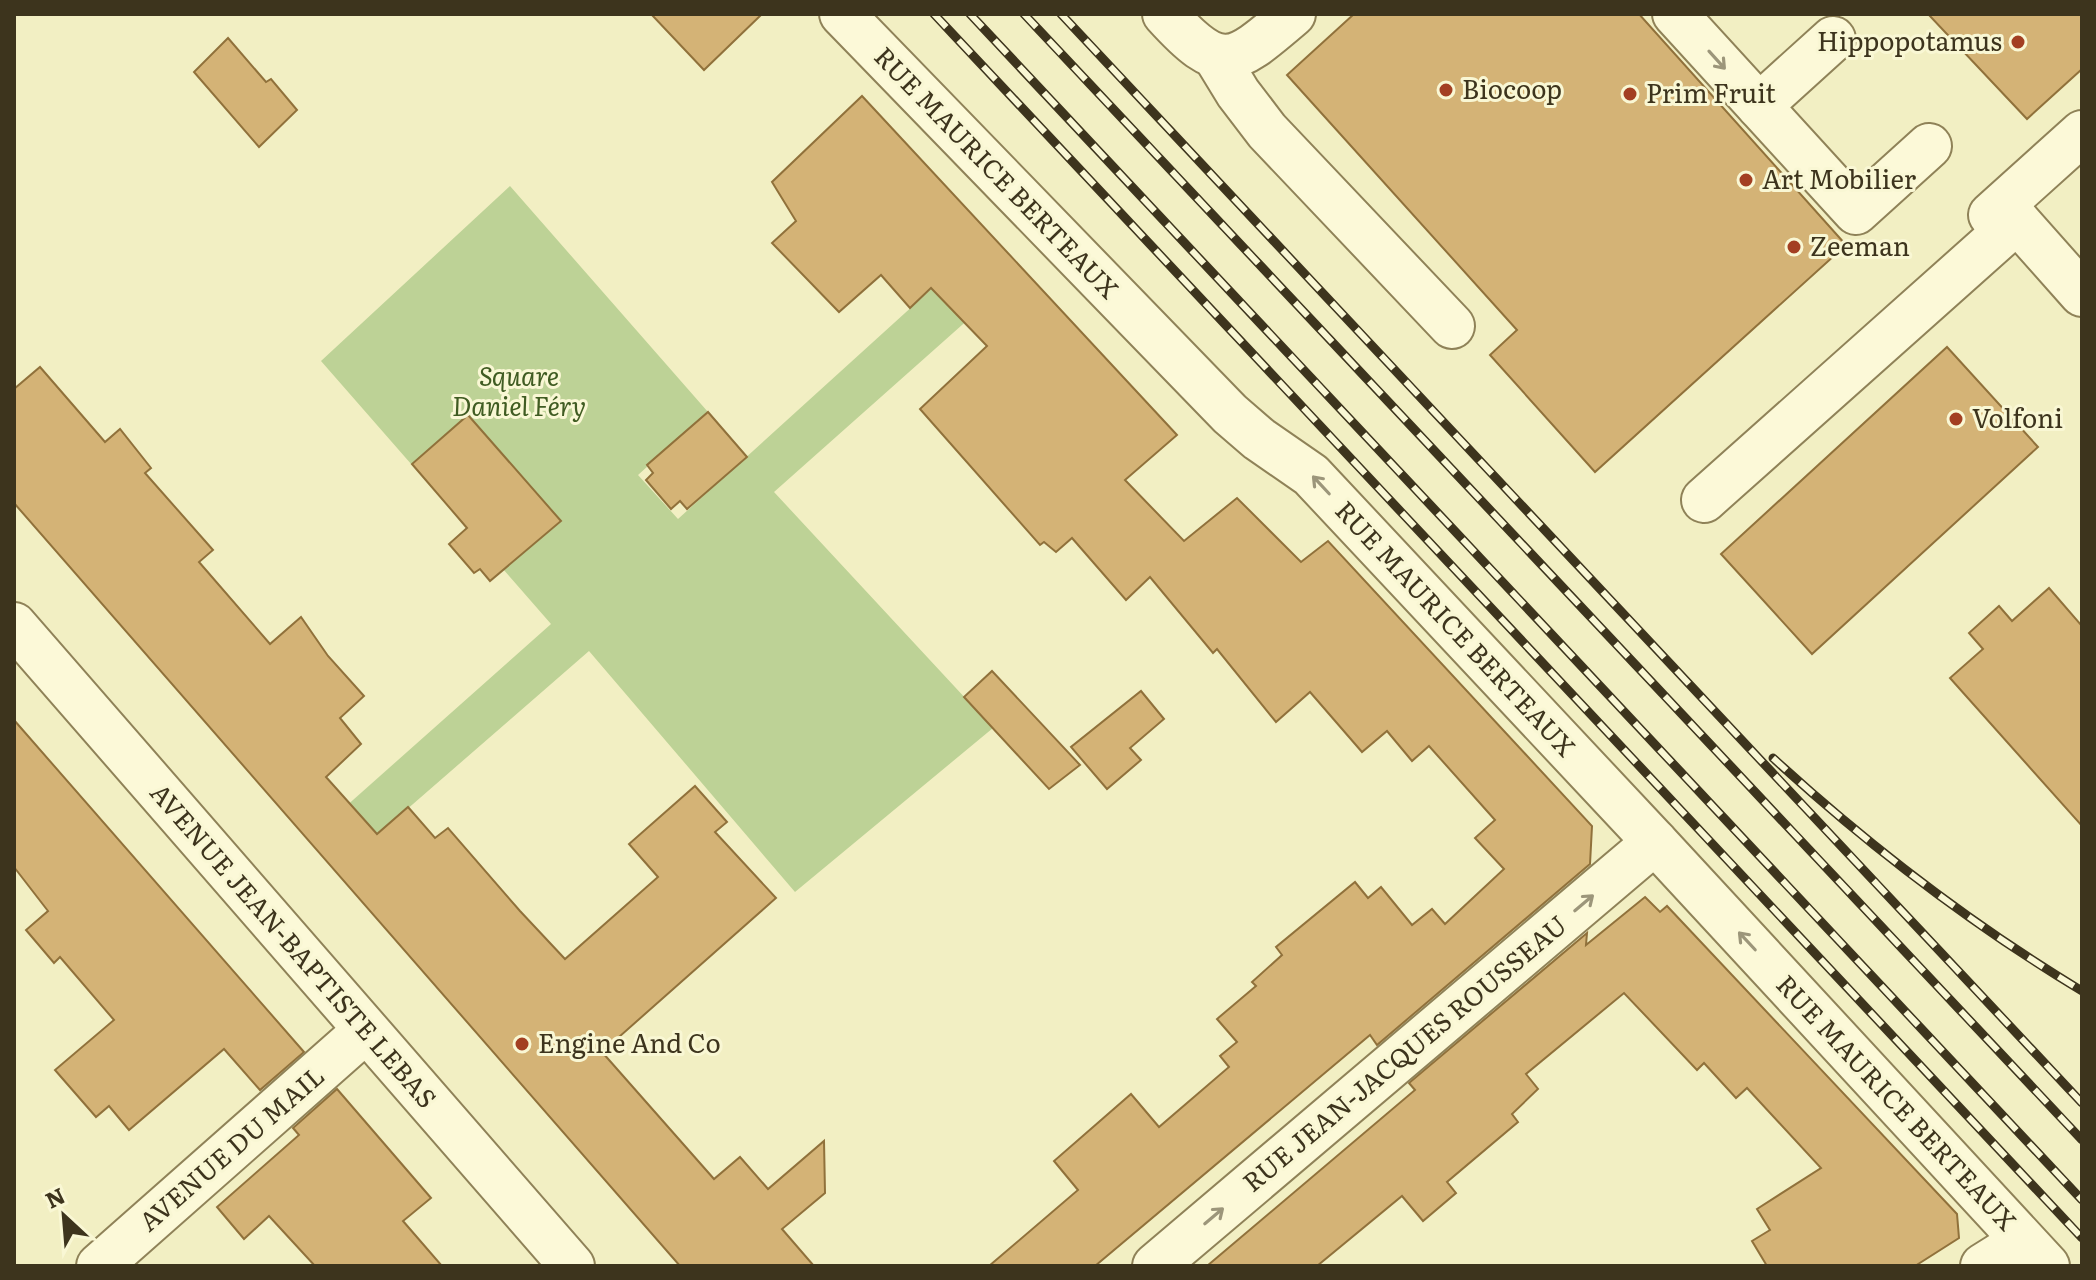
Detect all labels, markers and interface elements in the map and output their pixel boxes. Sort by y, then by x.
place label: Hippopotamus [1817,20,2002,59]
marker: Hippopotamus [2009,33,2027,51]
street label: RUE MAURICE BERTEAUX [867,36,1129,306]
one-way arrow [1708,50,1727,70]
place label: Biocoop [1462,68,1562,107]
place label: Prim Fruit [1646,72,1776,111]
marker: Biocoop [1437,81,1455,99]
marker: Prim Fruit [1621,85,1639,103]
place label: Art Mobilier [1762,158,1917,197]
marker: Art Mobilier [1737,171,1755,189]
place label: Zeeman [1810,225,1910,264]
marker: Zeeman [1785,238,1803,256]
park label: Square Daniel Féry [452,355,586,424]
place label: Volfoni [1972,397,2063,436]
marker: Volfoni [1947,410,1965,428]
one-way arrow [1312,476,1330,496]
street label: RUE MAURICE BERTEAUX [1328,491,1586,764]
street label: AVENUE JEAN-BAPTISTE LEBAS [143,773,447,1115]
one-way arrow [1573,894,1593,912]
street label: RUE JEAN-JACQUES ROUSSEAU [1233,905,1574,1200]
one-way arrow [1737,931,1756,951]
street label: RUE MAURICE BERTEAUX [1769,965,2027,1238]
place label: Engine And Co [538,1022,721,1061]
marker: Engine And Co [513,1035,531,1053]
street label: AVENUE DU MAIL [129,1055,332,1239]
north arrow [24,1176,104,1256]
text: N [39,1178,70,1216]
one-way arrow [1204,1207,1224,1225]

